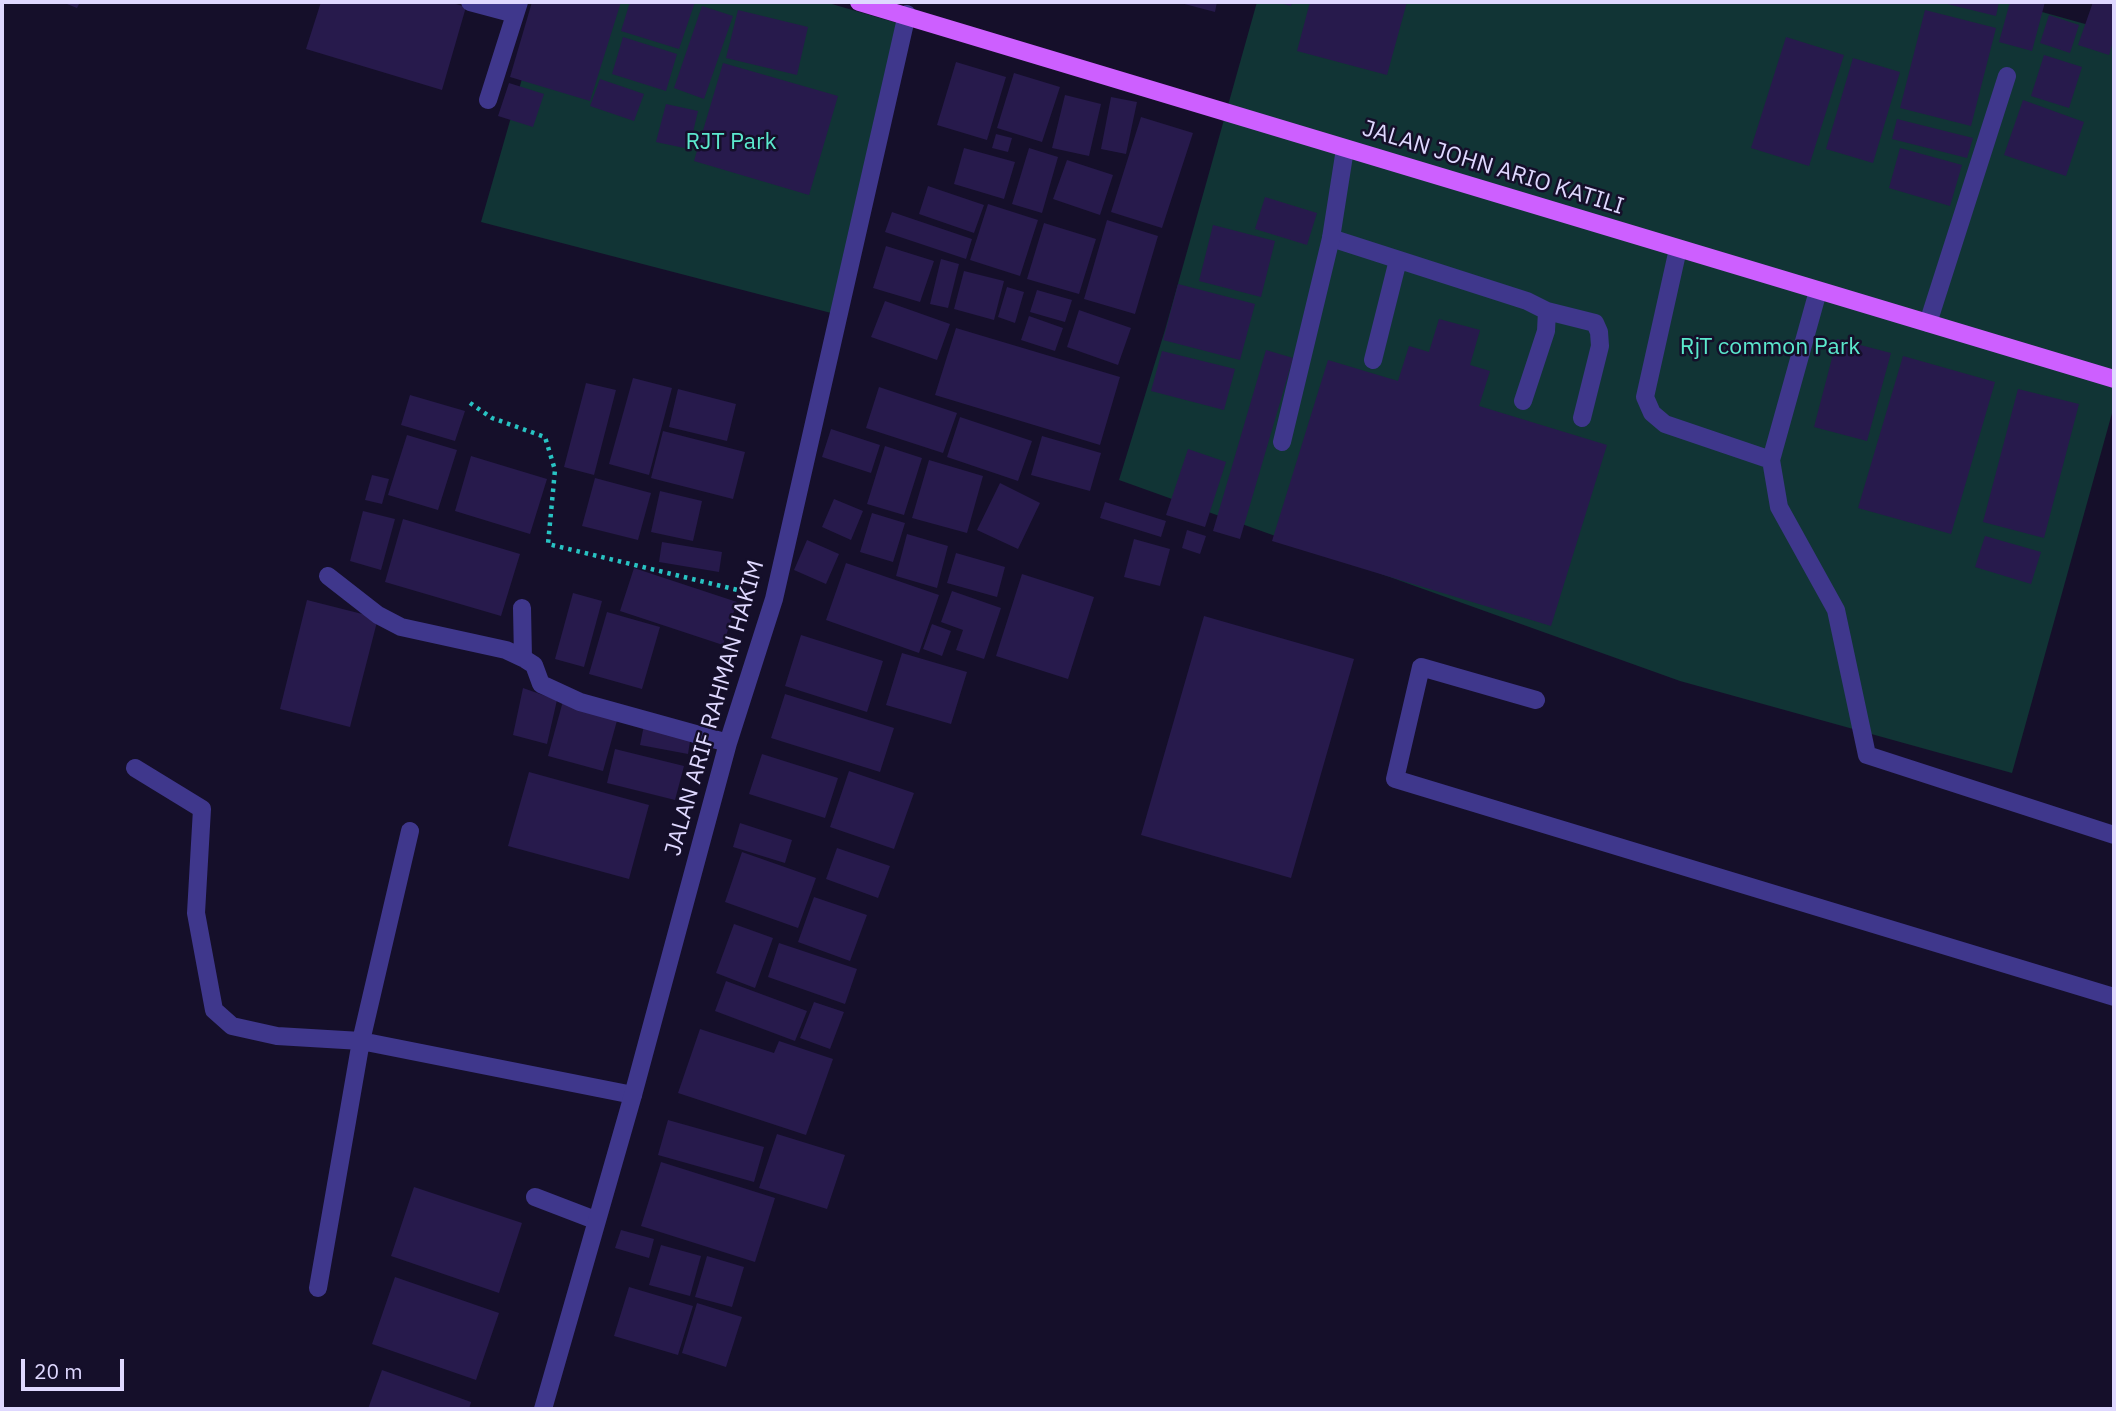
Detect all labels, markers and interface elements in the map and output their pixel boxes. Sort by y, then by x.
street label: JALAN JOHN ARIO KATILI [1359,115,1627,221]
park label: RJT Park [685,128,777,156]
park label: RjT common Park [1680,333,1860,361]
street label: JALAN ARIF RAHMAN HAKIM [660,557,770,859]
scale bar [24,1344,128,1388]
text: 20 m [34,1357,83,1385]

